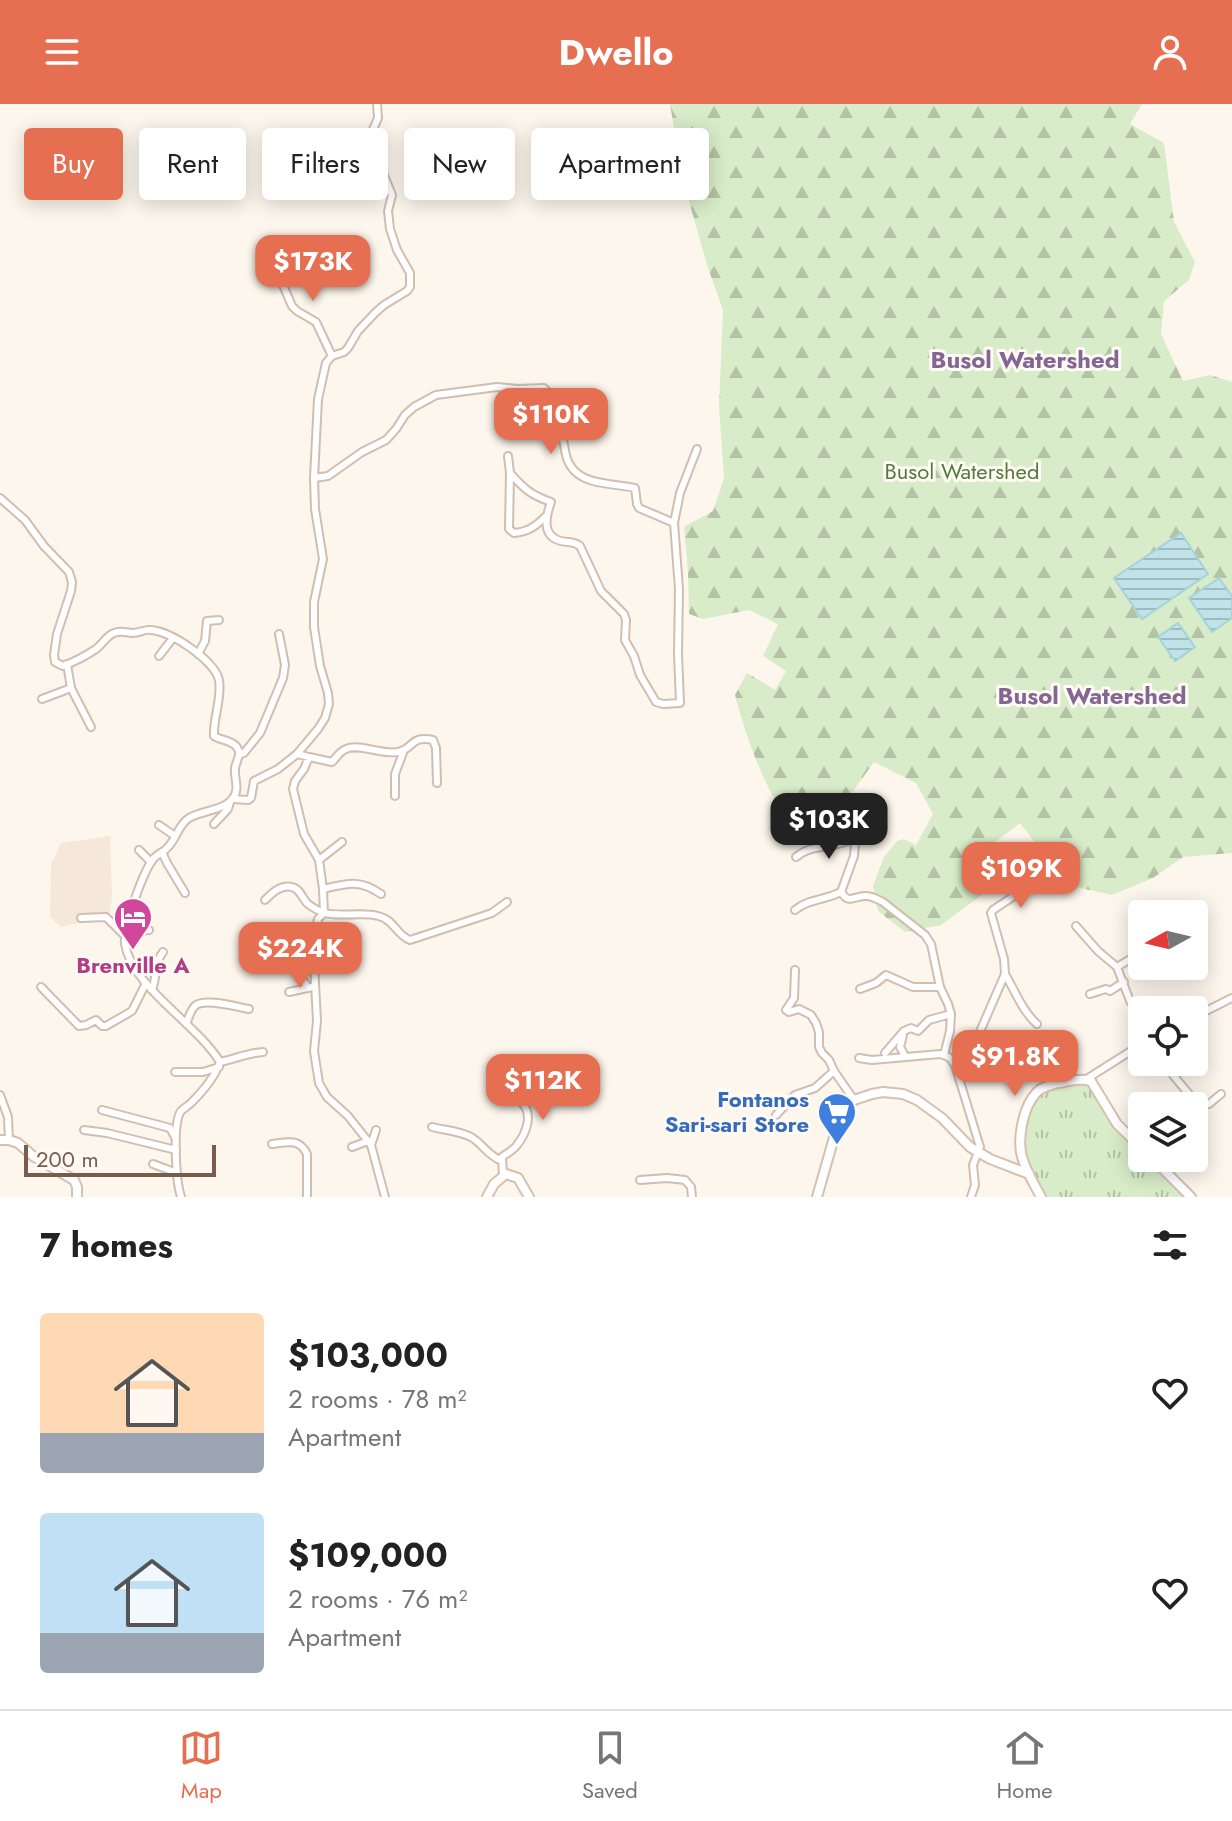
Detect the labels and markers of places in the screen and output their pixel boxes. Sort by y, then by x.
pin: $173K [257,235,369,303]
pin: $110K [495,388,607,456]
pin: $103K [773,793,885,861]
pin: $109K [965,842,1077,910]
hotel icon: Brenville A [112,896,154,951]
pin: $224K [244,922,356,990]
place label: Brenville A [76,949,191,981]
pin: $91.8K [950,1030,1080,1098]
pin: $112K [487,1054,599,1122]
place label: Fontanos Sari-sari Store [665,1083,809,1140]
supermarket icon: Fontanos Sari-sari Store [816,1091,858,1146]

